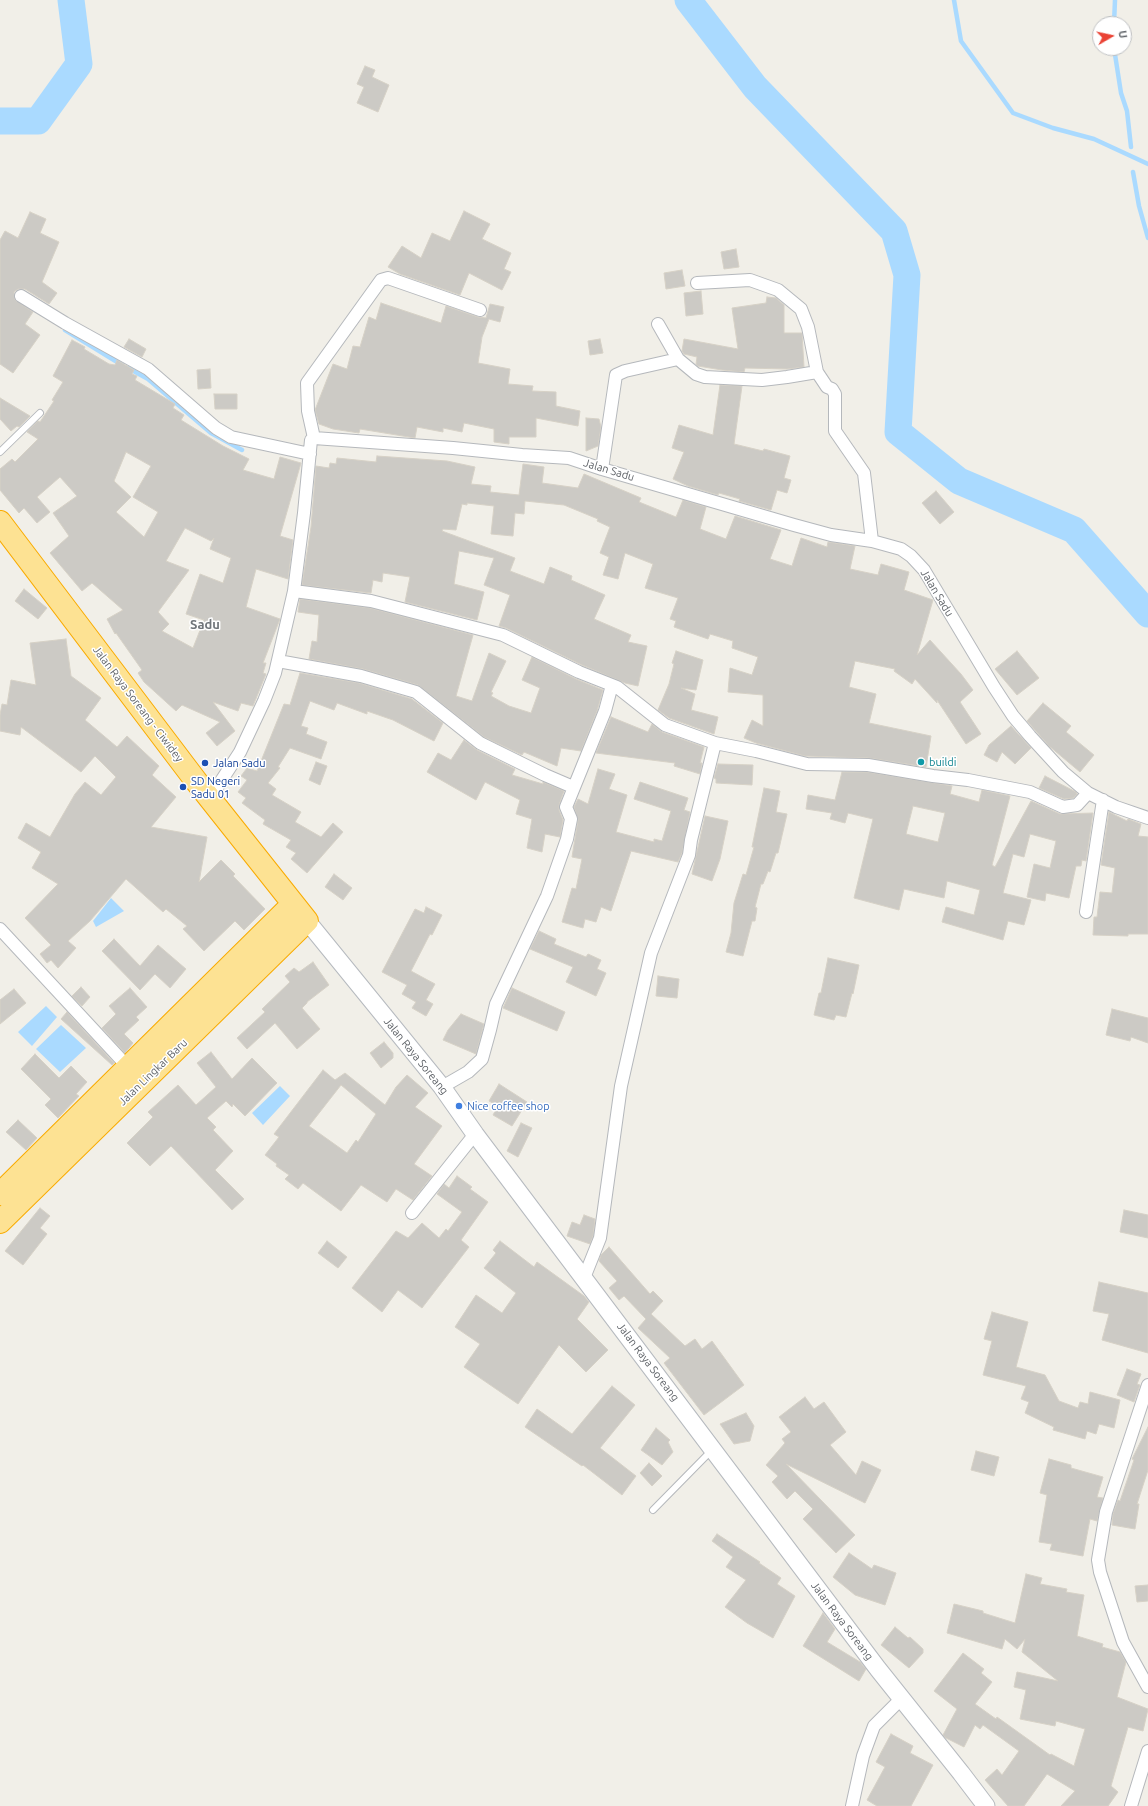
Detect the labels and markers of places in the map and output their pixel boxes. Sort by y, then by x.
place label: buildi [929,755,956,769]
place label: Jalan Sadu [213,756,266,770]
marker: buildi [916,757,926,767]
marker: Jalan Sadu [200,758,210,768]
place label: SD Negeri Sadu 01 [191,774,240,800]
marker: SD Negeri Sadu 01 [178,782,188,792]
place label: Nice coffee shop [467,1099,550,1113]
marker: Nice coffee shop [454,1101,464,1111]

